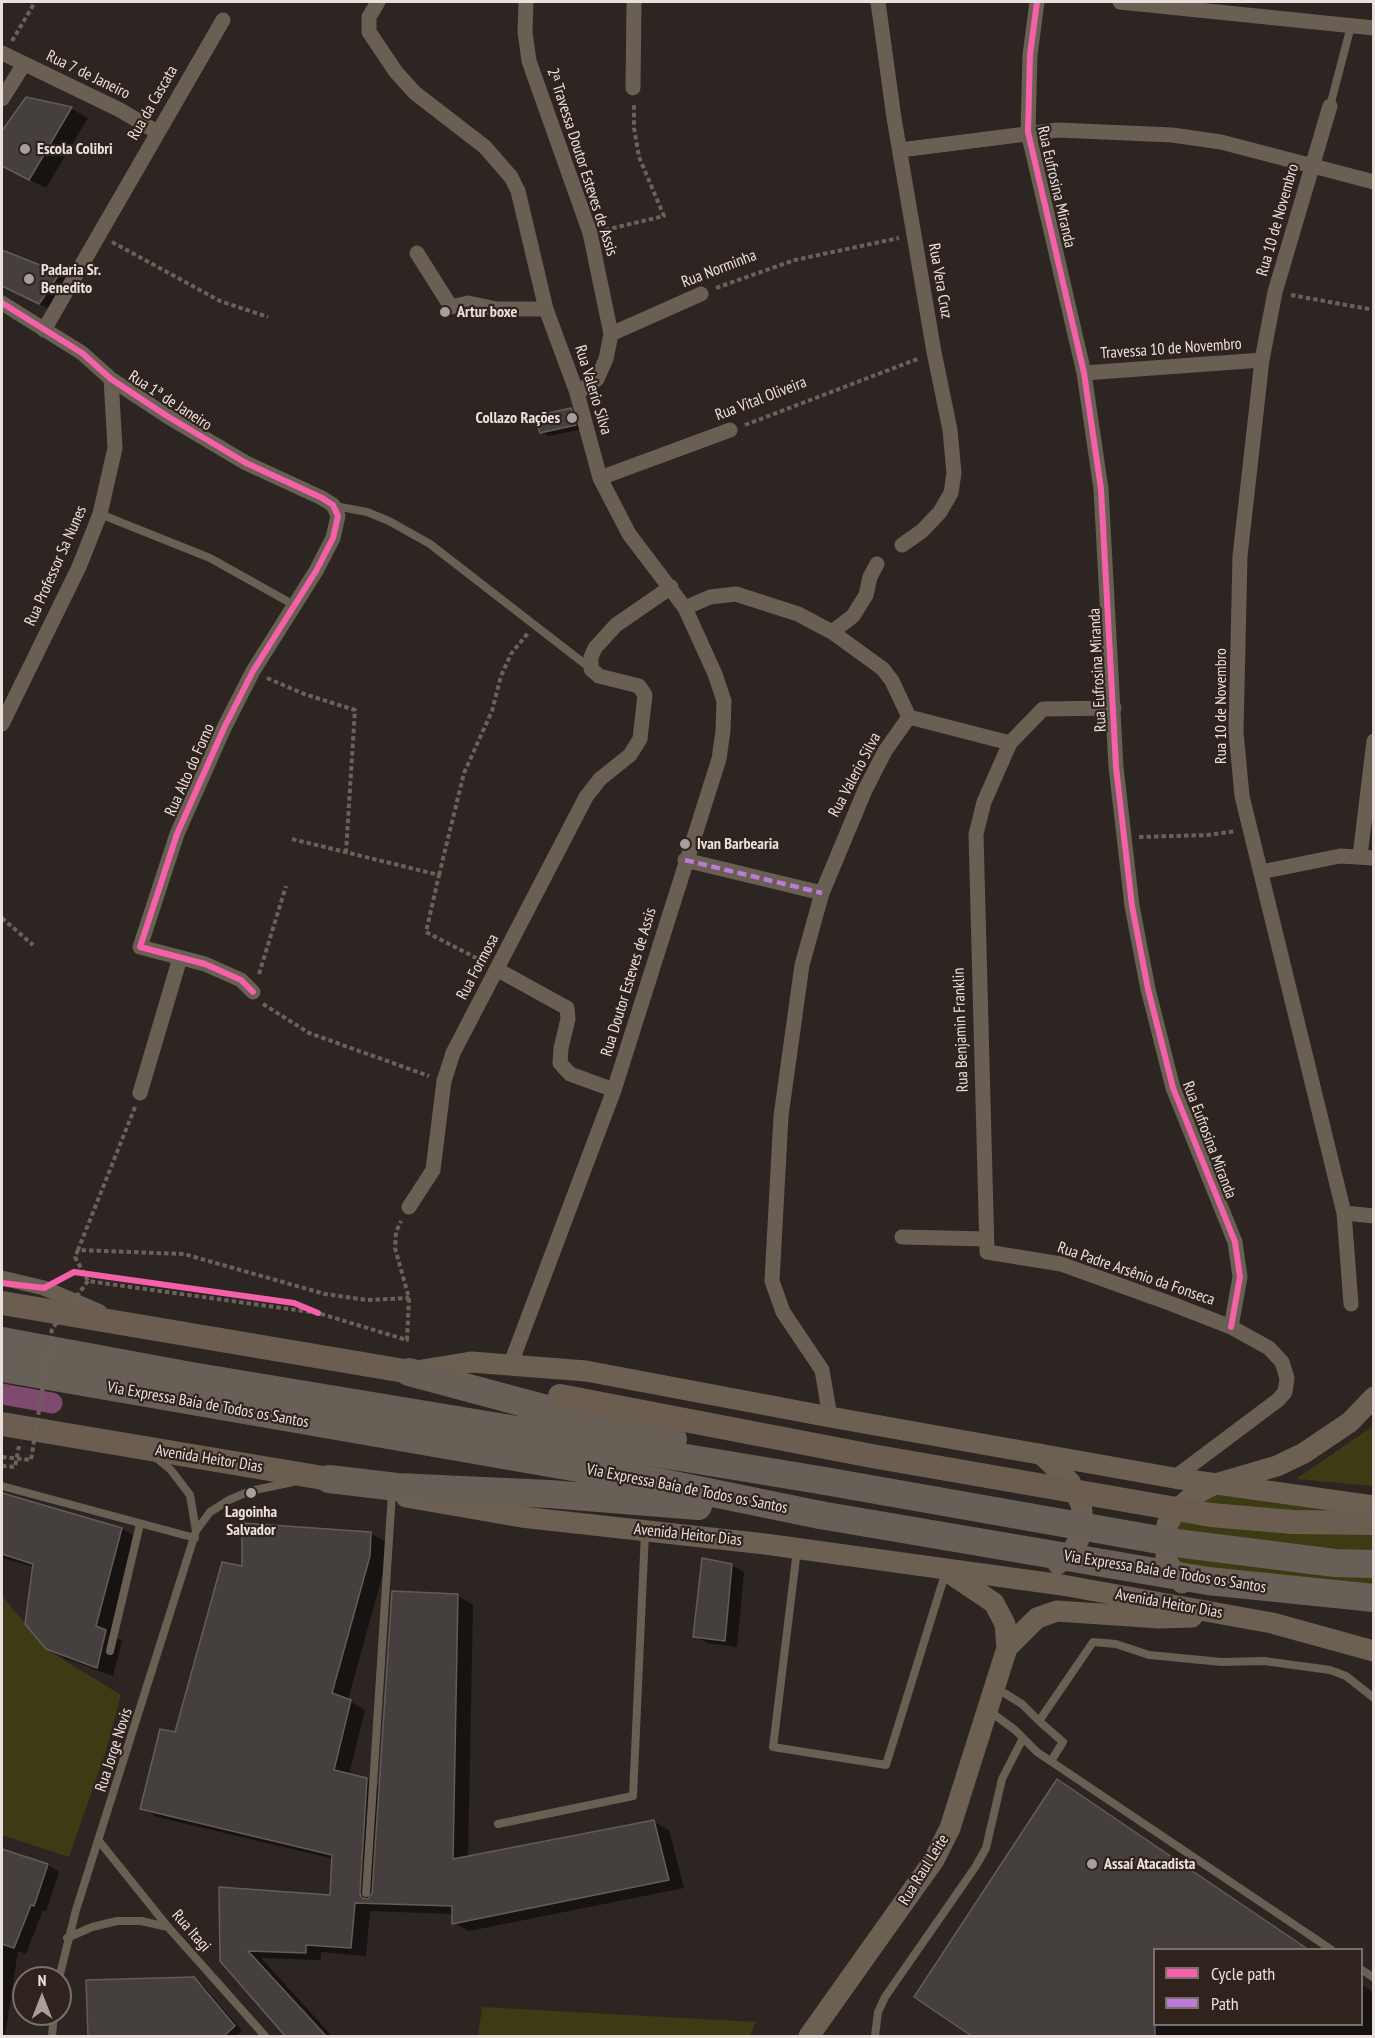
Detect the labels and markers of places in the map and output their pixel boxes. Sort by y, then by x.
place label: Escola Colibri [37,139,113,159]
marker: Escola Colibri [18,142,32,156]
place label: Padaria Sr. Benedito [41,260,101,298]
marker: Padaria Sr. Benedito [22,272,36,286]
place label: Artur boxe [457,302,517,322]
marker: Artur boxe [438,305,452,319]
place label: Collazo Rações [476,408,560,428]
marker: Collazo Rações [565,411,579,425]
place label: Ivan Barbearia [697,834,779,854]
marker: Ivan Barbearia [678,837,692,851]
marker: Lagoinha Salvador [244,1486,258,1500]
place label: Lagoinha Salvador [225,1502,277,1540]
place label: Assaí Atacadista [1104,1854,1195,1874]
marker: Assaí Atacadista [1085,1857,1099,1871]

